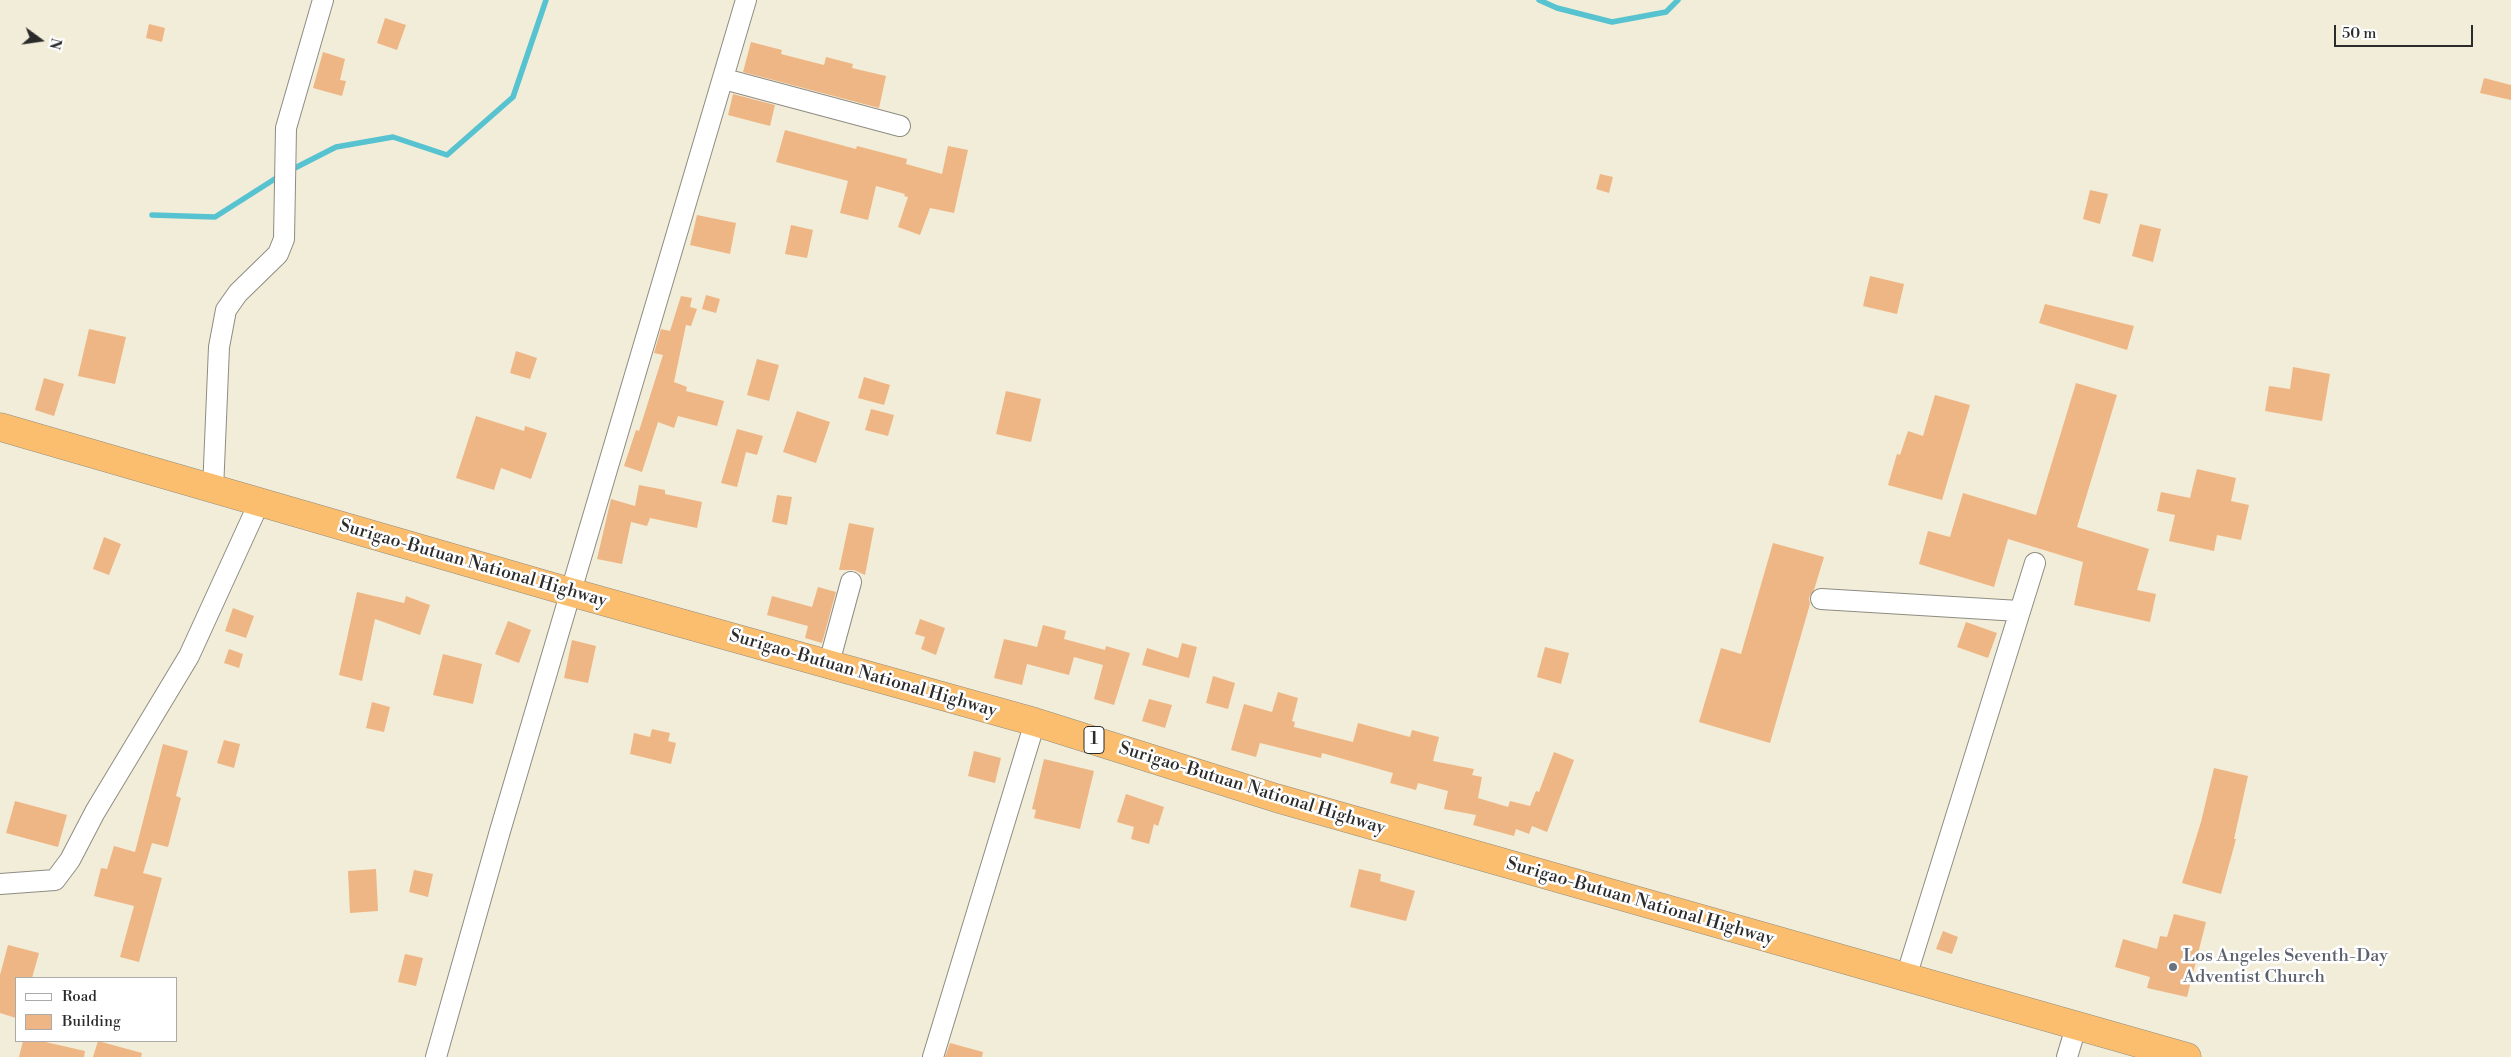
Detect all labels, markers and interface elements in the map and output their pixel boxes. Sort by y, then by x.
north arrow [15,15,65,65]
scale bar [2336,15,2475,47]
text: 50 m [2342,24,2376,43]
text: N [44,36,65,51]
street label: Surigao-Butuan National Highway [337,515,609,613]
street label: Surigao-Butuan National Highway [727,625,999,723]
road number: 1 [1084,726,1104,754]
street label: Surigao-Butuan National Highway [1116,738,1388,840]
street label: Surigao-Butuan National Highway [1504,853,1776,951]
place label: Los Angeles Seventh-Day Adventist Church [2183,946,2388,989]
marker: Los Angeles Seventh-Day Adventist Church [2167,961,2179,973]
legend [15,977,178,1042]
text: Road [62,987,97,1006]
text: Building [62,1012,121,1031]

